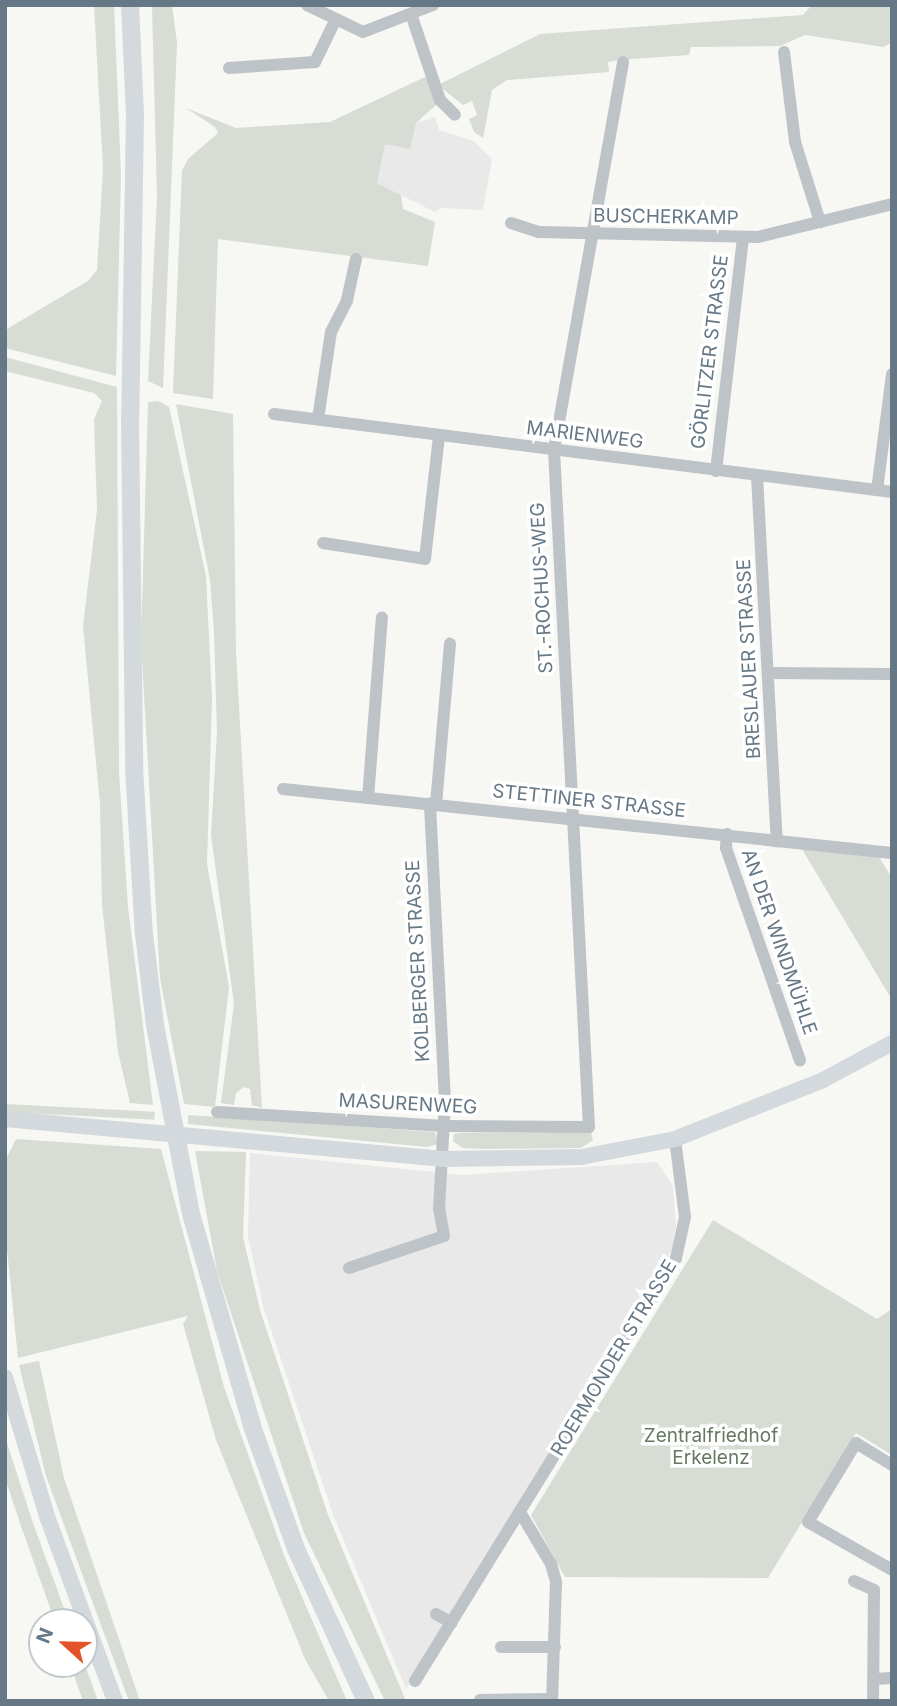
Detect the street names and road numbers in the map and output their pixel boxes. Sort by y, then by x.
street label: BUSCHERKAMP [593,204,739,230]
street label: GÖRLITZER STRASSE [687,254,733,450]
street label: MARIENWEG [525,417,645,453]
street label: ST.-ROCHUS-WEG [526,502,558,674]
street label: BRESLAUER STRASSE [732,558,766,760]
street label: STETTINER STRASSE [491,780,687,822]
street label: AN DER WINDMÜHLE [736,846,822,1038]
street label: KOLBERGER STRASSE [401,859,435,1063]
street label: MASURENWEG [338,1089,478,1119]
street label: ROERMONDER STRASSE [546,1256,682,1460]

